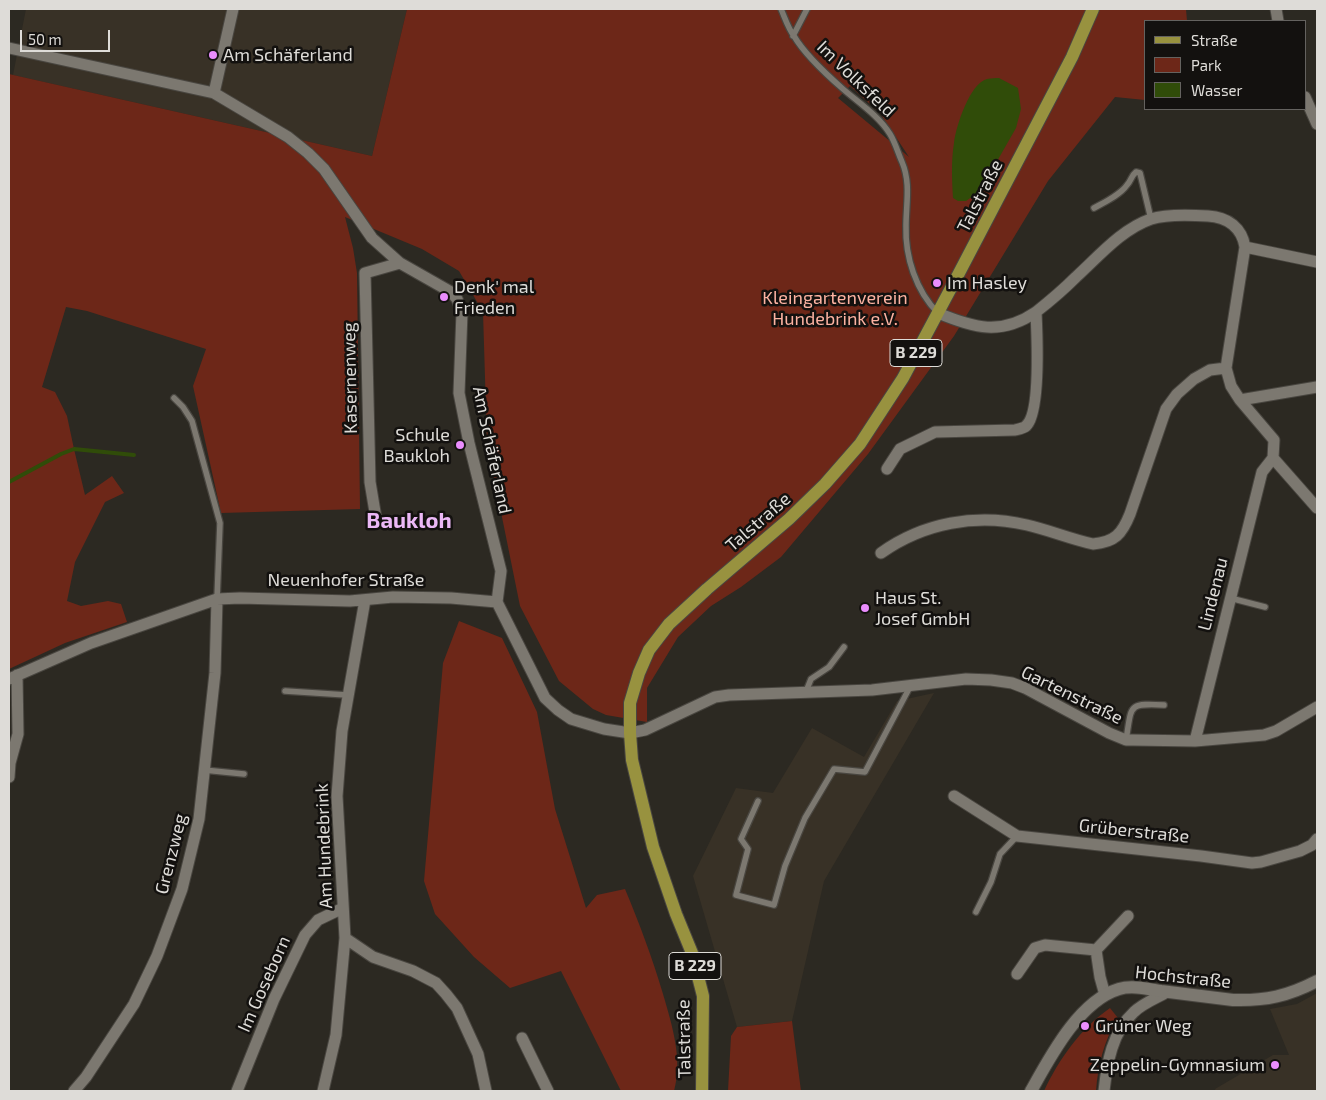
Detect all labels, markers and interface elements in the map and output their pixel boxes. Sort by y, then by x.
scale bar [22,20,112,52]
legend [1144,20,1306,110]
text: 50 m [28,30,62,48]
text: Straße [1191,31,1237,49]
street label: Im Volksfeld [812,36,900,122]
place label: Am Schäferland [223,44,353,66]
marker: Am Schäferland [207,49,219,61]
text: Park [1191,56,1222,74]
text: Wasser [1191,81,1243,99]
street label: Talstraße [952,156,1008,236]
place label: Im Hasley [947,272,1027,294]
place label: Denk' mal Frieden [454,276,534,318]
marker: Im Hasley [931,277,943,289]
park label: Kleingartenverein Hundebrink e.V. [762,287,908,330]
marker: Denk' mal Frieden [438,291,450,303]
street label: Kasernenweg [338,322,362,434]
road number: B 229 [890,339,942,366]
street label: Am Schäferland [468,384,516,516]
place label: Schule Baukloh [384,424,450,466]
marker: Schule Baukloh [454,439,466,451]
street label: Talstraße [721,488,795,556]
district label: Baukloh [366,508,452,534]
street label: Lindenau [1193,555,1233,633]
street label: Neuenhofer Straße [268,569,424,591]
place label: Haus St. Josef GmbH [875,587,970,630]
marker: Haus St. Josef GmbH [859,602,871,614]
street label: Gartenstraße [1018,661,1126,729]
street label: Am Hundebrink [311,783,337,909]
street label: Grenzweg [151,812,191,896]
street label: Grüberstraße [1078,814,1190,848]
street label: Im Goseborn [233,933,295,1035]
road number: B 229 [669,952,721,979]
street label: Hochstraße [1134,961,1232,993]
street label: Talstraße [673,999,695,1079]
place label: Grüner Weg [1095,1015,1192,1037]
marker: Grüner Weg [1079,1020,1091,1032]
place label: Zeppelin-Gymnasium [1090,1054,1265,1076]
marker: Zeppelin-Gymnasium [1269,1059,1281,1071]

